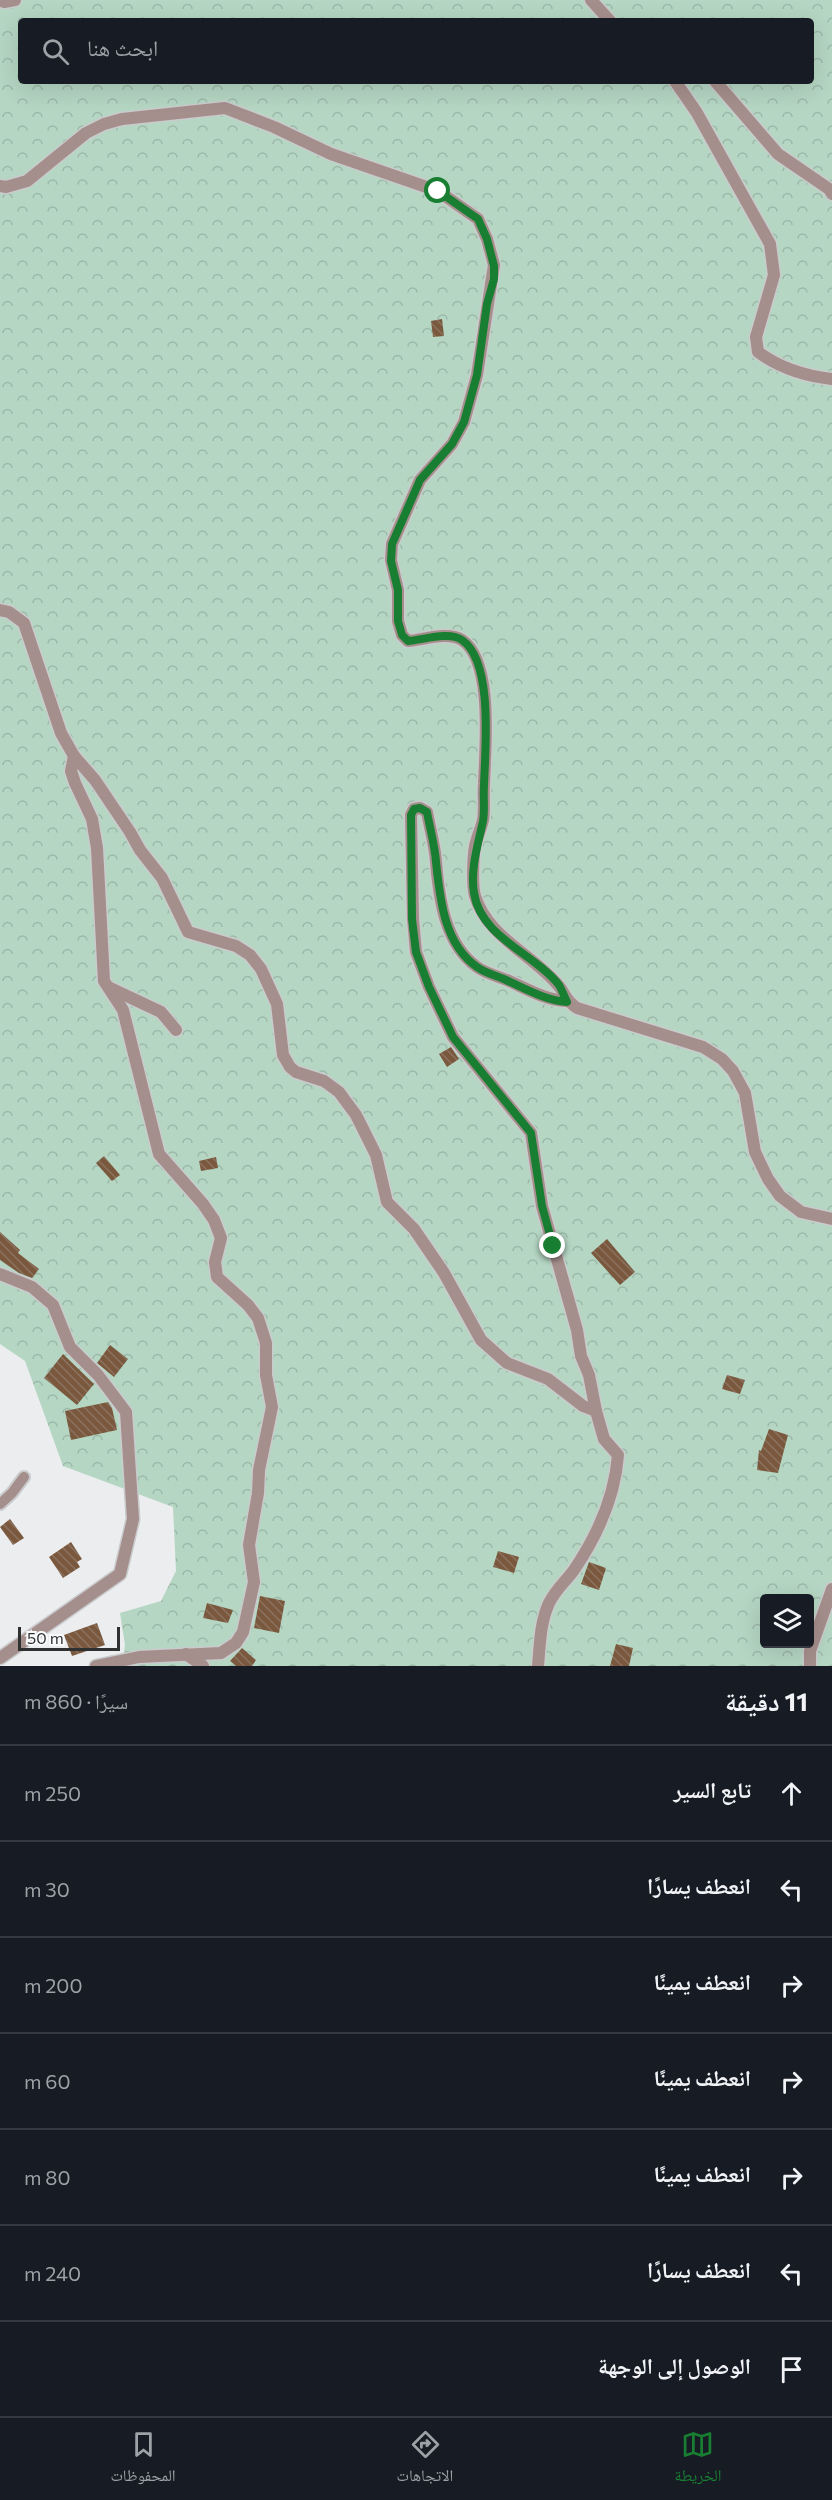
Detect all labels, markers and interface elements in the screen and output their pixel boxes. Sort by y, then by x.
search box [18,18,814,84]
text: ابحث هنا [87,34,158,61]
icon: search [39,35,72,68]
route start [424,177,450,203]
route end [539,1232,565,1258]
map controls [760,1594,814,1648]
button: layers [760,1594,814,1648]
scale bar [18,1624,120,1652]
text: 50 m [27,1628,64,1647]
text: 11 دقيقة [725,1685,808,1716]
text: سيرًا · 860 m [24,1689,128,1713]
text: تابع السير [673,1776,751,1803]
icon: ahead [775,1777,808,1810]
text: 250 m [24,1781,81,1805]
text: انعطف يسارًا [647,1872,751,1899]
icon: left [775,1873,808,1906]
text: 30 m [24,1877,70,1901]
text: انعطف يمينًا [653,1968,751,1995]
icon: right [775,1969,808,2002]
text: 200 m [24,1973,82,1997]
text: انعطف يمينًا [653,2064,751,2091]
icon: right [775,2065,808,2098]
text: 60 m [24,2069,71,2093]
text: انعطف يمينًا [653,2160,751,2187]
icon: right [775,2161,808,2194]
text: 80 m [24,2165,71,2189]
text: انعطف يسارًا [647,2256,751,2283]
icon: left [775,2257,808,2290]
text: 240 m [24,2261,81,2285]
text: الوصول إلى الوجهة [598,2352,751,2379]
icon: arrive [775,2353,808,2386]
tab: المحفوظات [111,2428,176,2491]
tab: الاتجاهات [397,2428,453,2491]
tab: الخريطة [674,2428,722,2491]

